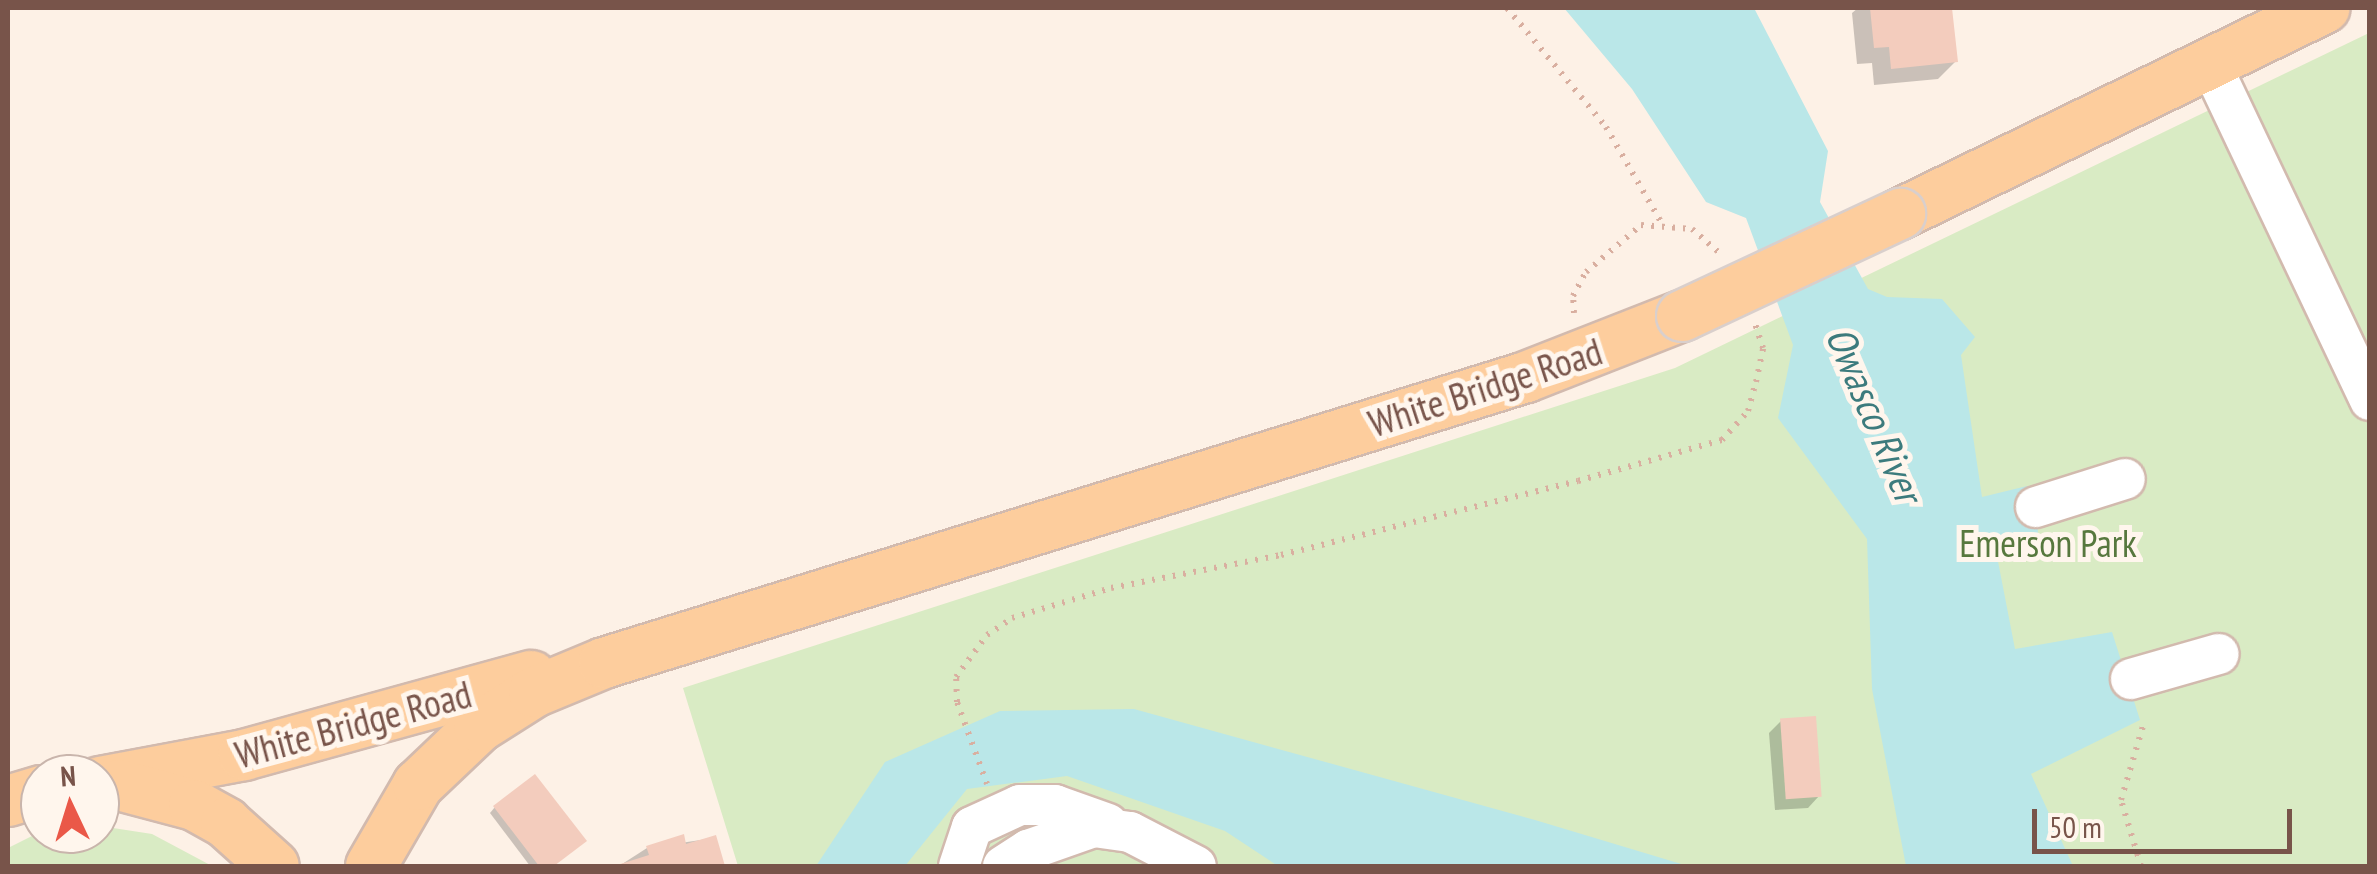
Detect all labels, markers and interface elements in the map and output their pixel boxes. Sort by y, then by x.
water label: Owasco River [1817,319,1933,509]
street label: White Bridge Road [1363,328,1607,446]
park label: Emerson Park [1959,520,2137,566]
street label: White Bridge Road [230,671,476,777]
north arrow [20,754,120,854]
text: N [59,757,77,795]
scale bar [2037,789,2297,851]
text: 50 m [2049,807,2102,846]

